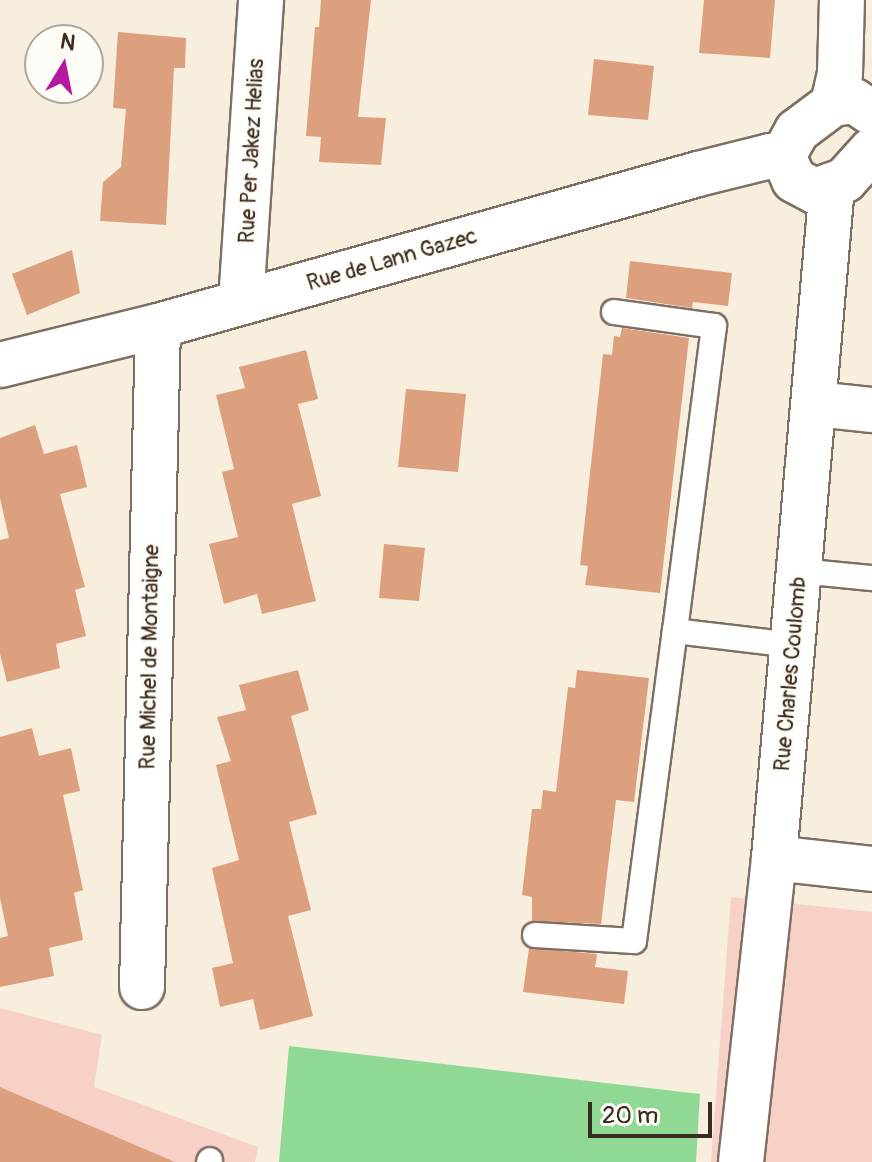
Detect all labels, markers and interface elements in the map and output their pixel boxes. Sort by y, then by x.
north arrow [24,24,104,104]
text: N [58,27,78,57]
street label: Rue Per Jakez Helias [234,58,270,244]
street label: Rue de Lann Gazec [304,223,480,297]
street label: Rue Michel de Montaigne [135,544,165,770]
street label: Rue Charles Coulomb [769,576,813,772]
scale bar [592,1086,716,1136]
text: 20 m [602,1101,658,1130]

